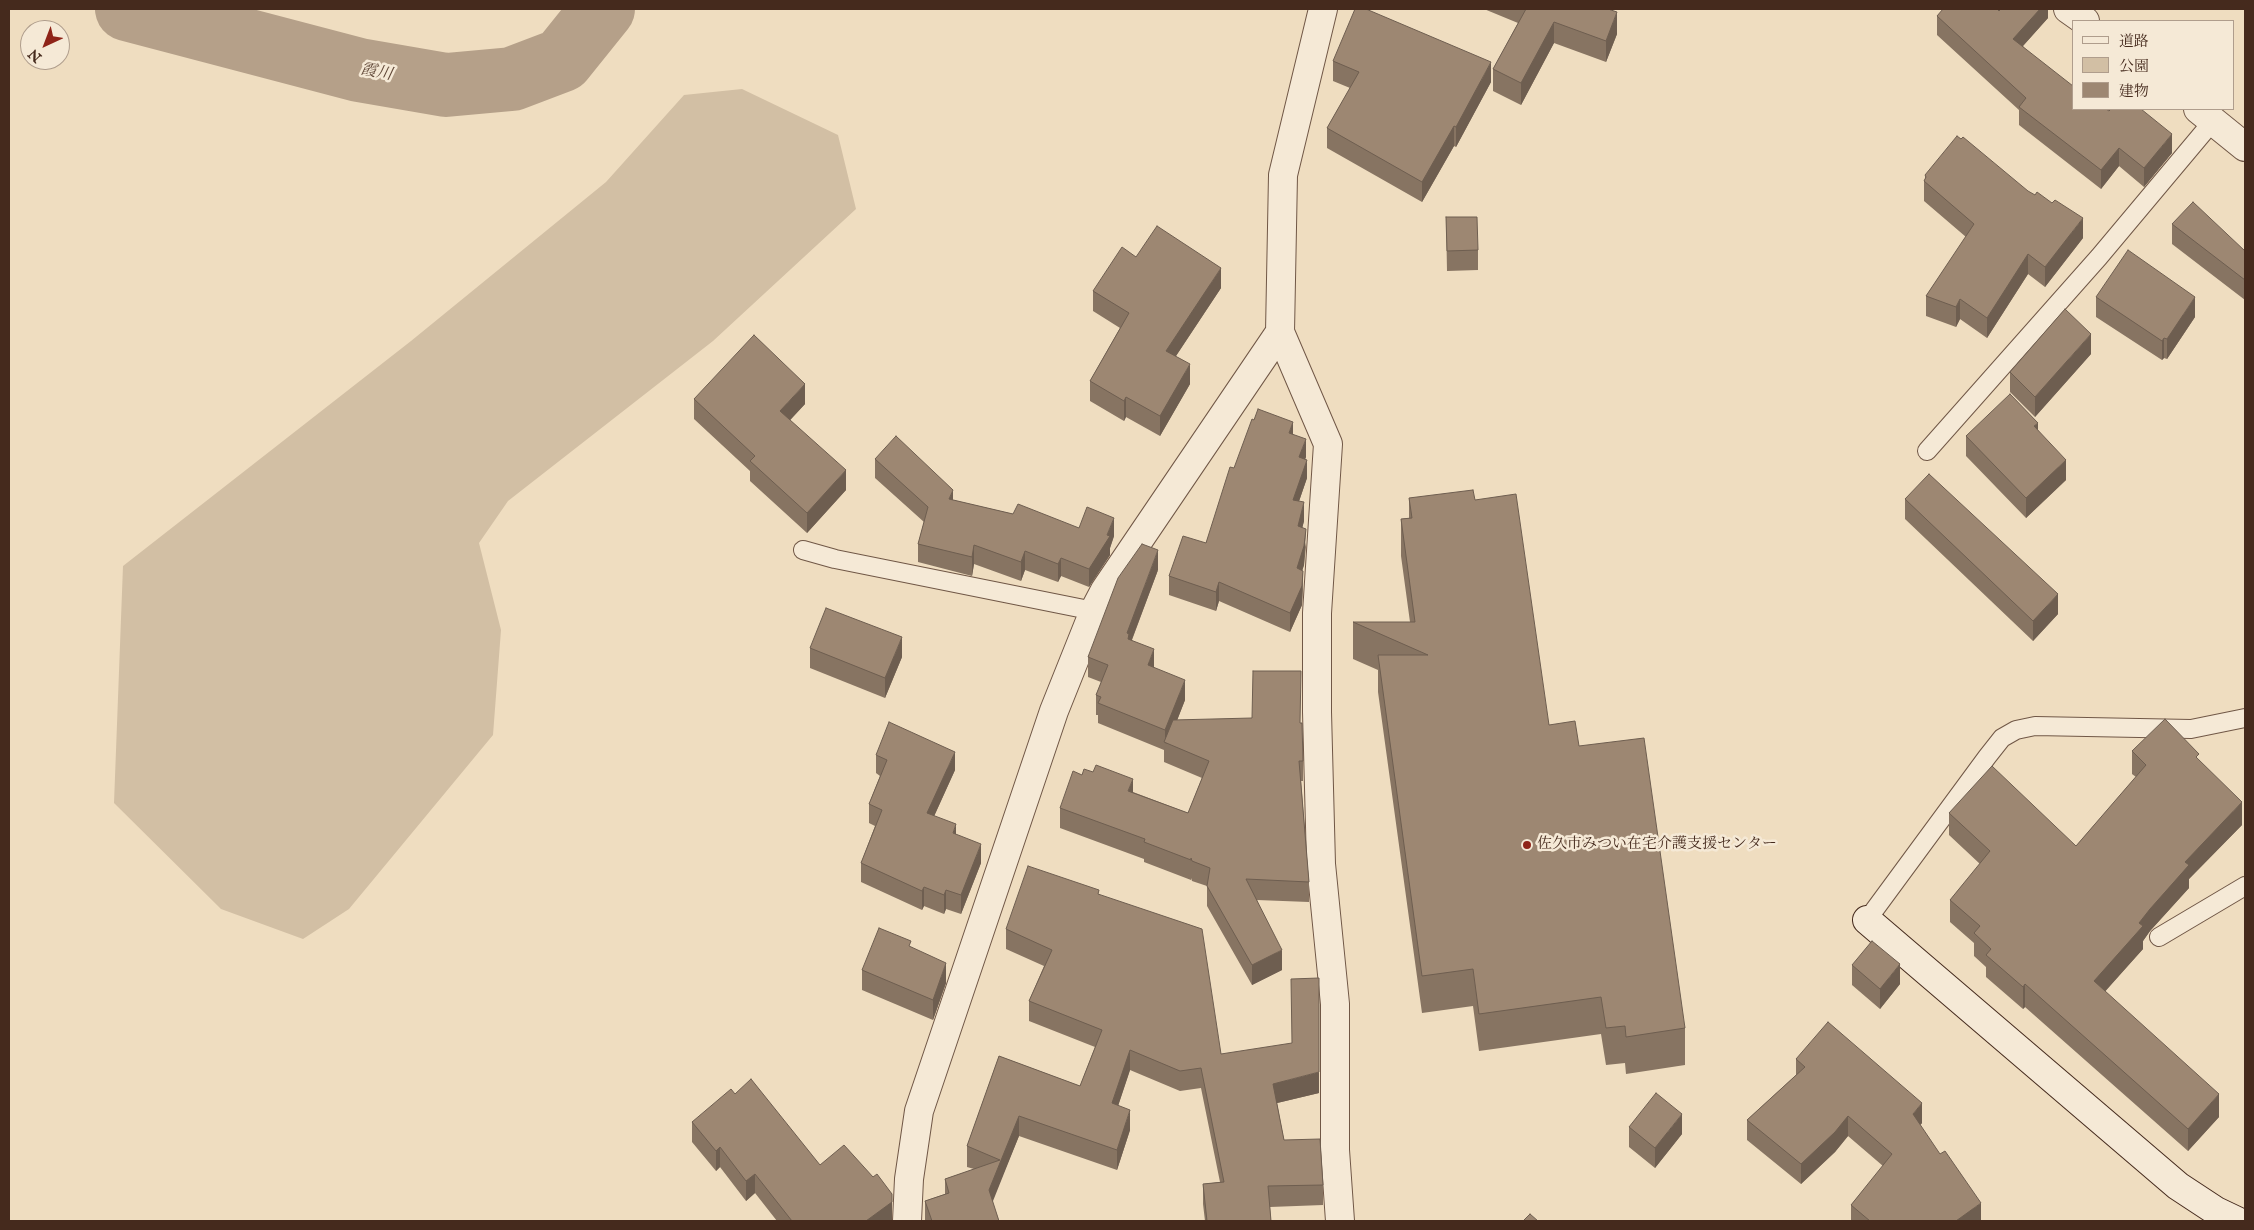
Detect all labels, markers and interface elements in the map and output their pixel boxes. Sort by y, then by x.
north arrow [20,20,70,70]
legend [2072,20,2234,110]
text: 道路 [2119,32,2149,51]
text: N [25,45,46,66]
text: 公園 [2119,57,2149,76]
water label: 霞川 [358,61,394,85]
text: 建物 [2119,82,2149,101]
place label: 佐久市みつい在宅介護支援センター [1537,836,1777,854]
marker: 佐久市みつい在宅介護支援センター [1521,839,1533,851]

